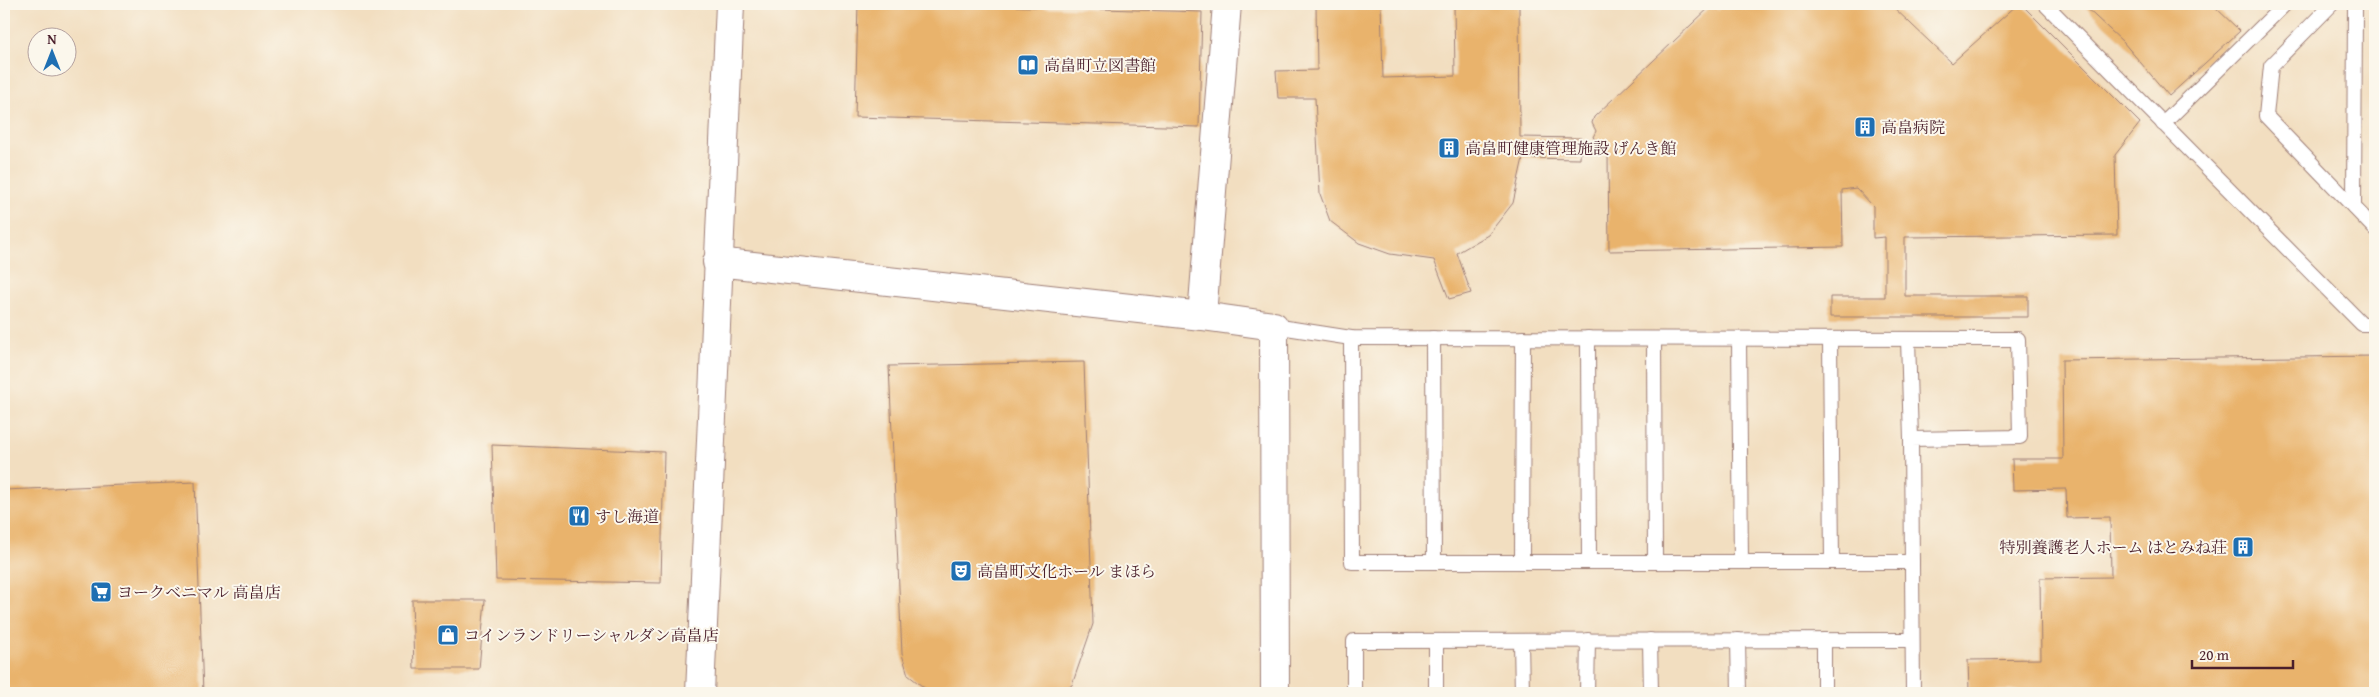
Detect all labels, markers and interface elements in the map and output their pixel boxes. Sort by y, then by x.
north arrow [28,28,78,78]
text: N [47,29,57,49]
library icon: 高畠町立図書館 [1016,53,1040,77]
place label: 高畠町立図書館 [1044,53,1156,77]
building icon: 高畠病院 [1853,115,1877,139]
place label: 高畠病院 [1881,115,1945,139]
building icon: 高畠町健康管理施設 げんき館 [1437,136,1461,160]
place label: 高畠町健康管理施設 げんき館 [1465,136,1677,160]
restaurant icon: すし海道 [567,504,591,528]
place label: すし海道 [595,504,659,528]
place label: 特別養護老人ホーム はとみね荘 [1999,535,2227,559]
building icon: 特別養護老人ホーム はとみね荘 [2231,535,2255,559]
theatre icon: 高畠町文化ホール まほら [949,559,973,583]
place label: 高畠町文化ホール まほら [977,559,1156,583]
supermarket icon: ヨークベニマル 高畠店 [89,580,113,604]
place label: ヨークベニマル 高畠店 [117,580,281,604]
shop icon: コインランドリーシャルダン高畠店 [436,623,460,647]
place label: コインランドリーシャルダン高畠店 [464,623,718,647]
scale bar [2192,637,2293,669]
text: 20 m [2199,644,2230,665]

